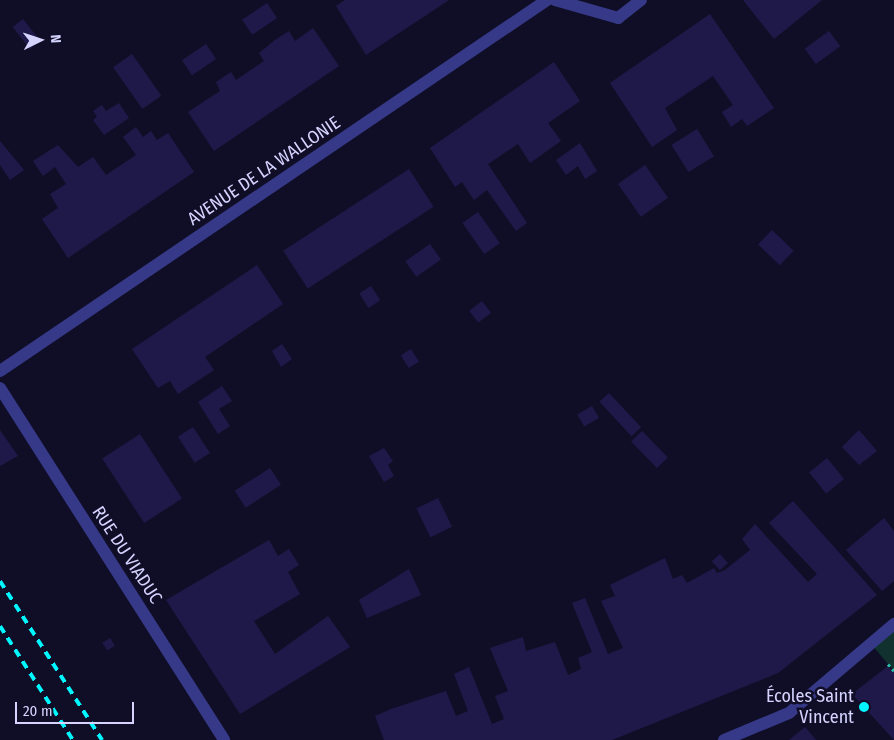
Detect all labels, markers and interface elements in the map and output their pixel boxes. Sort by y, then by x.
north arrow [15,15,65,65]
text: N [47,34,64,44]
street label: AVENUE DE LA WALLONIE [184,112,344,230]
street label: RUE DU VIADUC [88,502,166,608]
place label: Écoles Saint Vincent [766,686,854,729]
scale bar [18,692,136,724]
marker: Écoles Saint Vincent [858,701,870,713]
text: 20 m [23,702,53,720]

